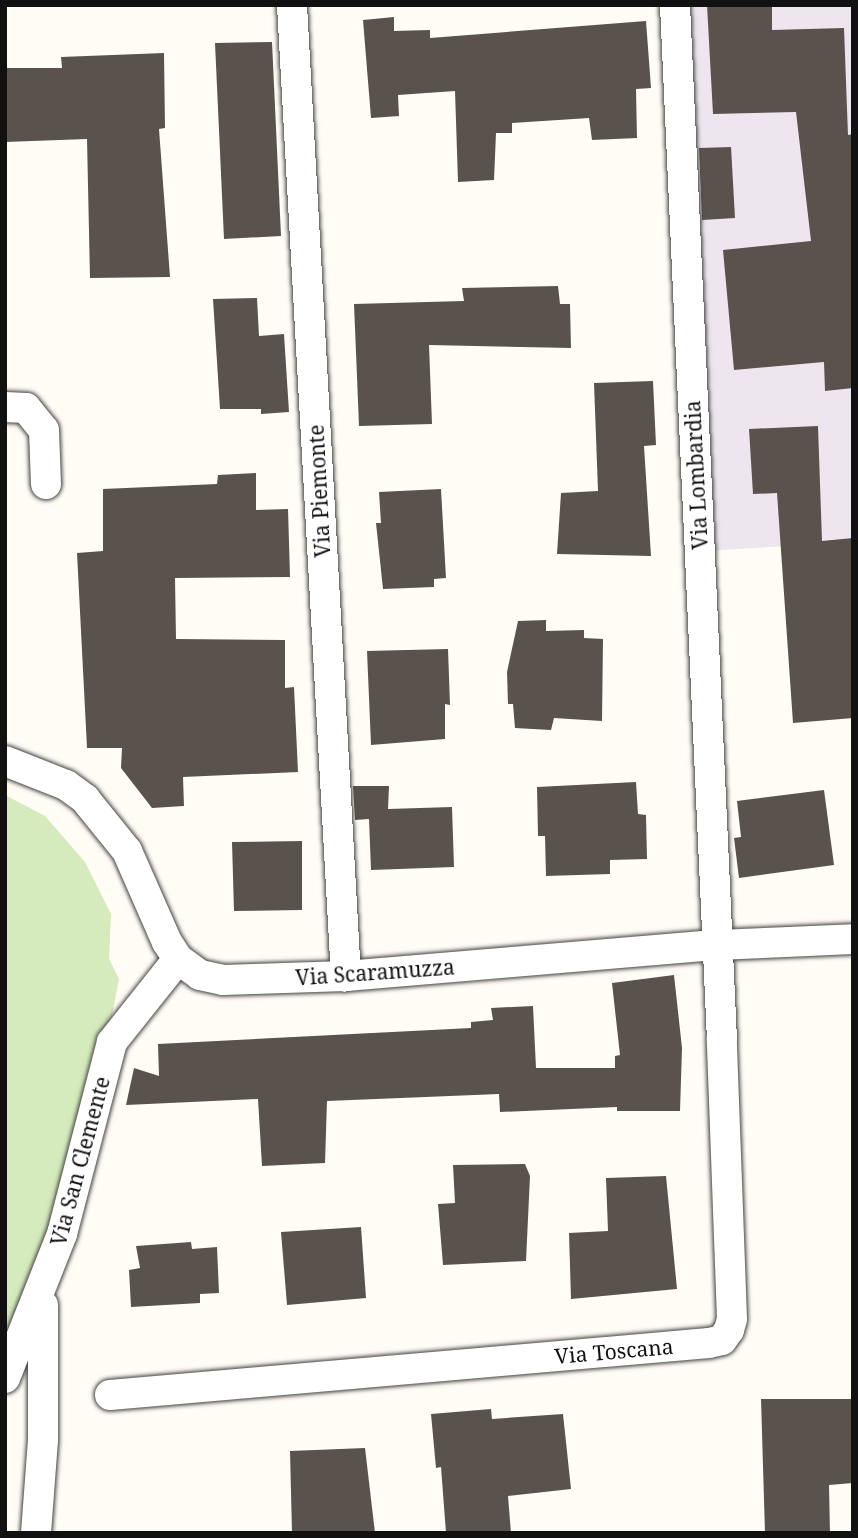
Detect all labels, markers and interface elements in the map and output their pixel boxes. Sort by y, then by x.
street label: Via Lombardia [680,400,712,550]
street label: Via Piemonte [303,424,335,558]
street label: Via Scaramuzza [295,954,455,990]
street label: Via San Clemente [45,1074,115,1248]
street label: Via Toscana [554,1333,674,1369]

